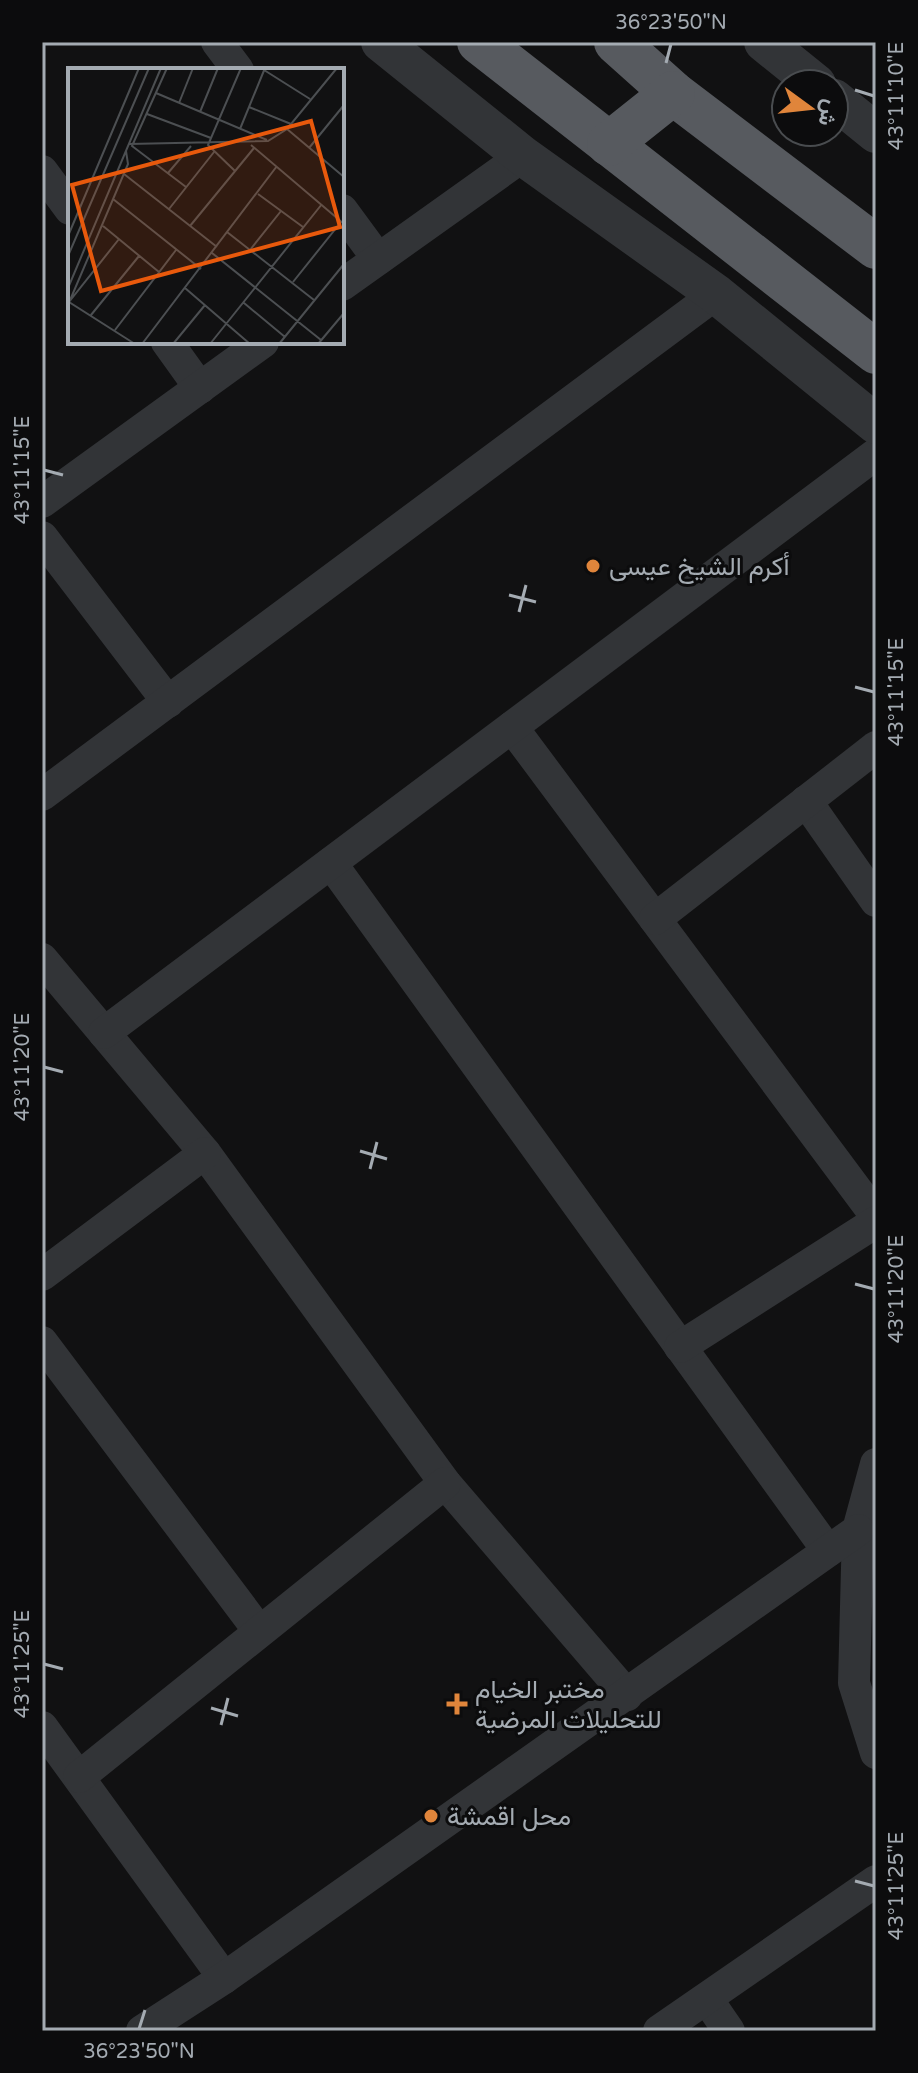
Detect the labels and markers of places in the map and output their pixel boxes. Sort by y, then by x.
place label: أكرم الشيخ عيسى [609,551,790,584]
marker: أكرم الشيخ عيسى [584,557,602,575]
place label: مختبر الخيام للتحليلات المرضية [475,1674,662,1735]
marker: مختبر الخيام للتحليلات المرضية [446,1693,468,1715]
place label: محل اقمشة [447,1801,571,1832]
marker: محل اقمشة [422,1807,440,1825]

